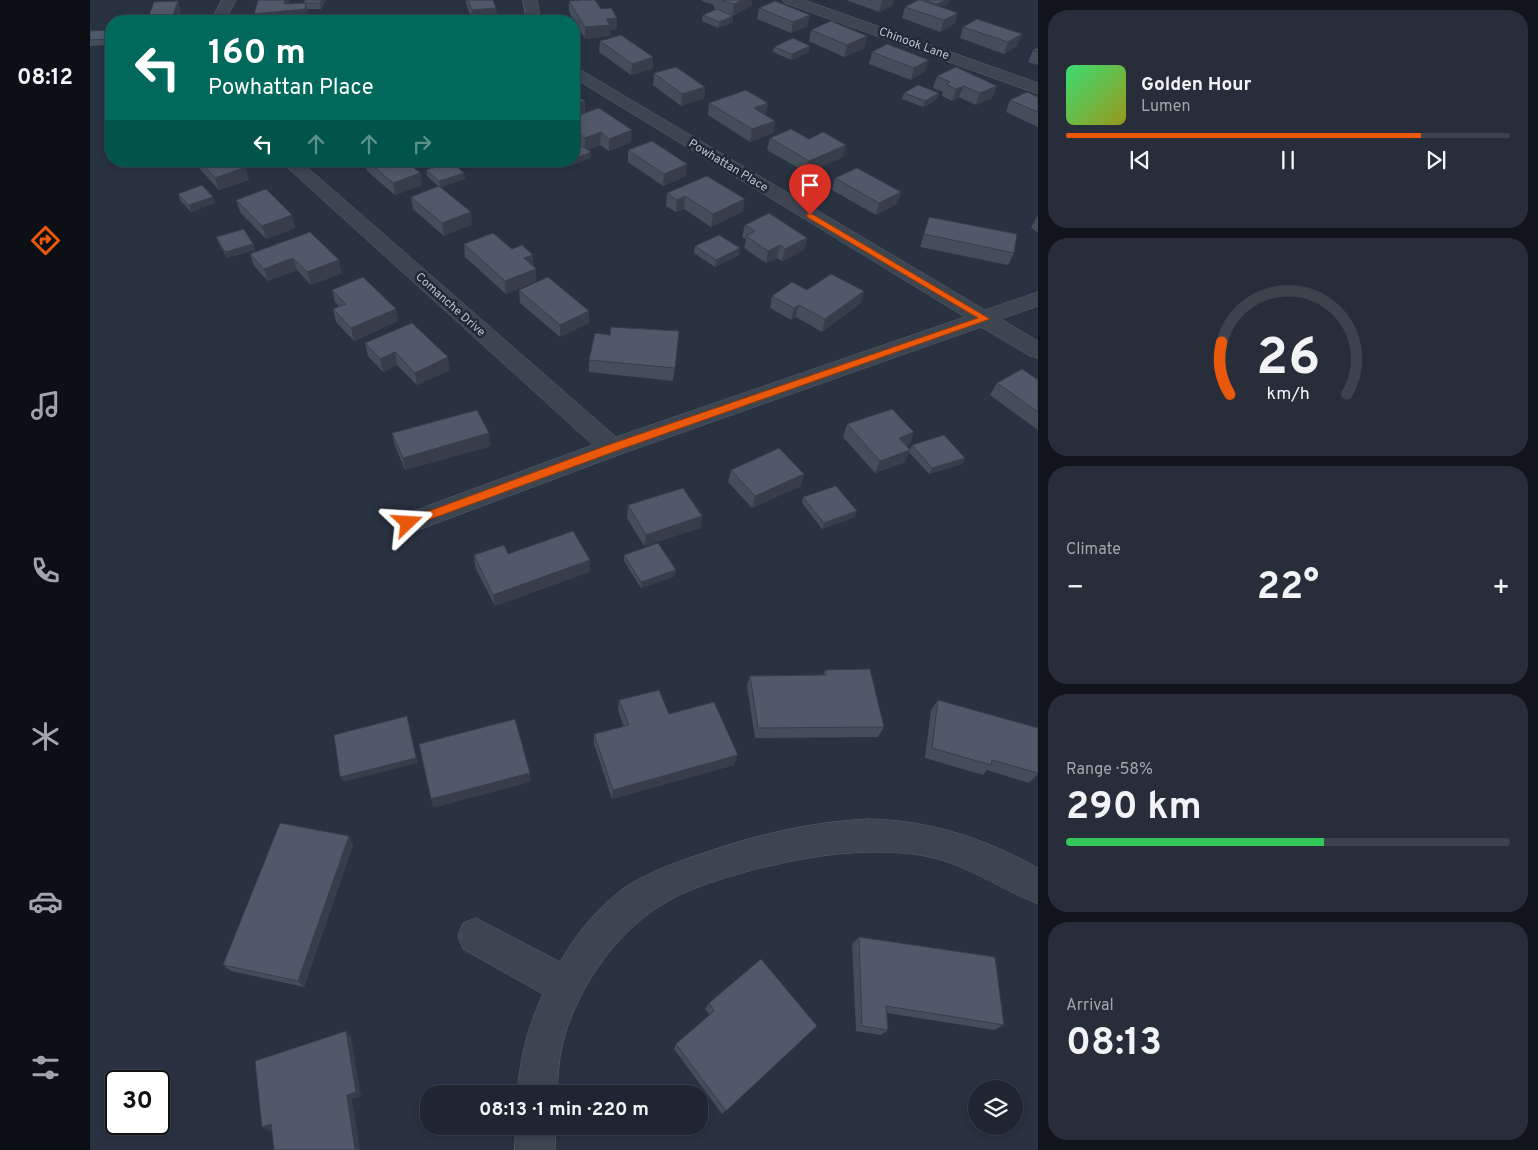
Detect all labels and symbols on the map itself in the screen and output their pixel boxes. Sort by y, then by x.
street label: Chinook Lane [877,24,951,64]
street label: Powhattan Place [685,136,771,196]
pin [789,164,831,215]
street label: Comanche Drive [412,269,488,341]
position arrow [381,496,433,548]
speed limit sign: 30 [105,1070,170,1135]

